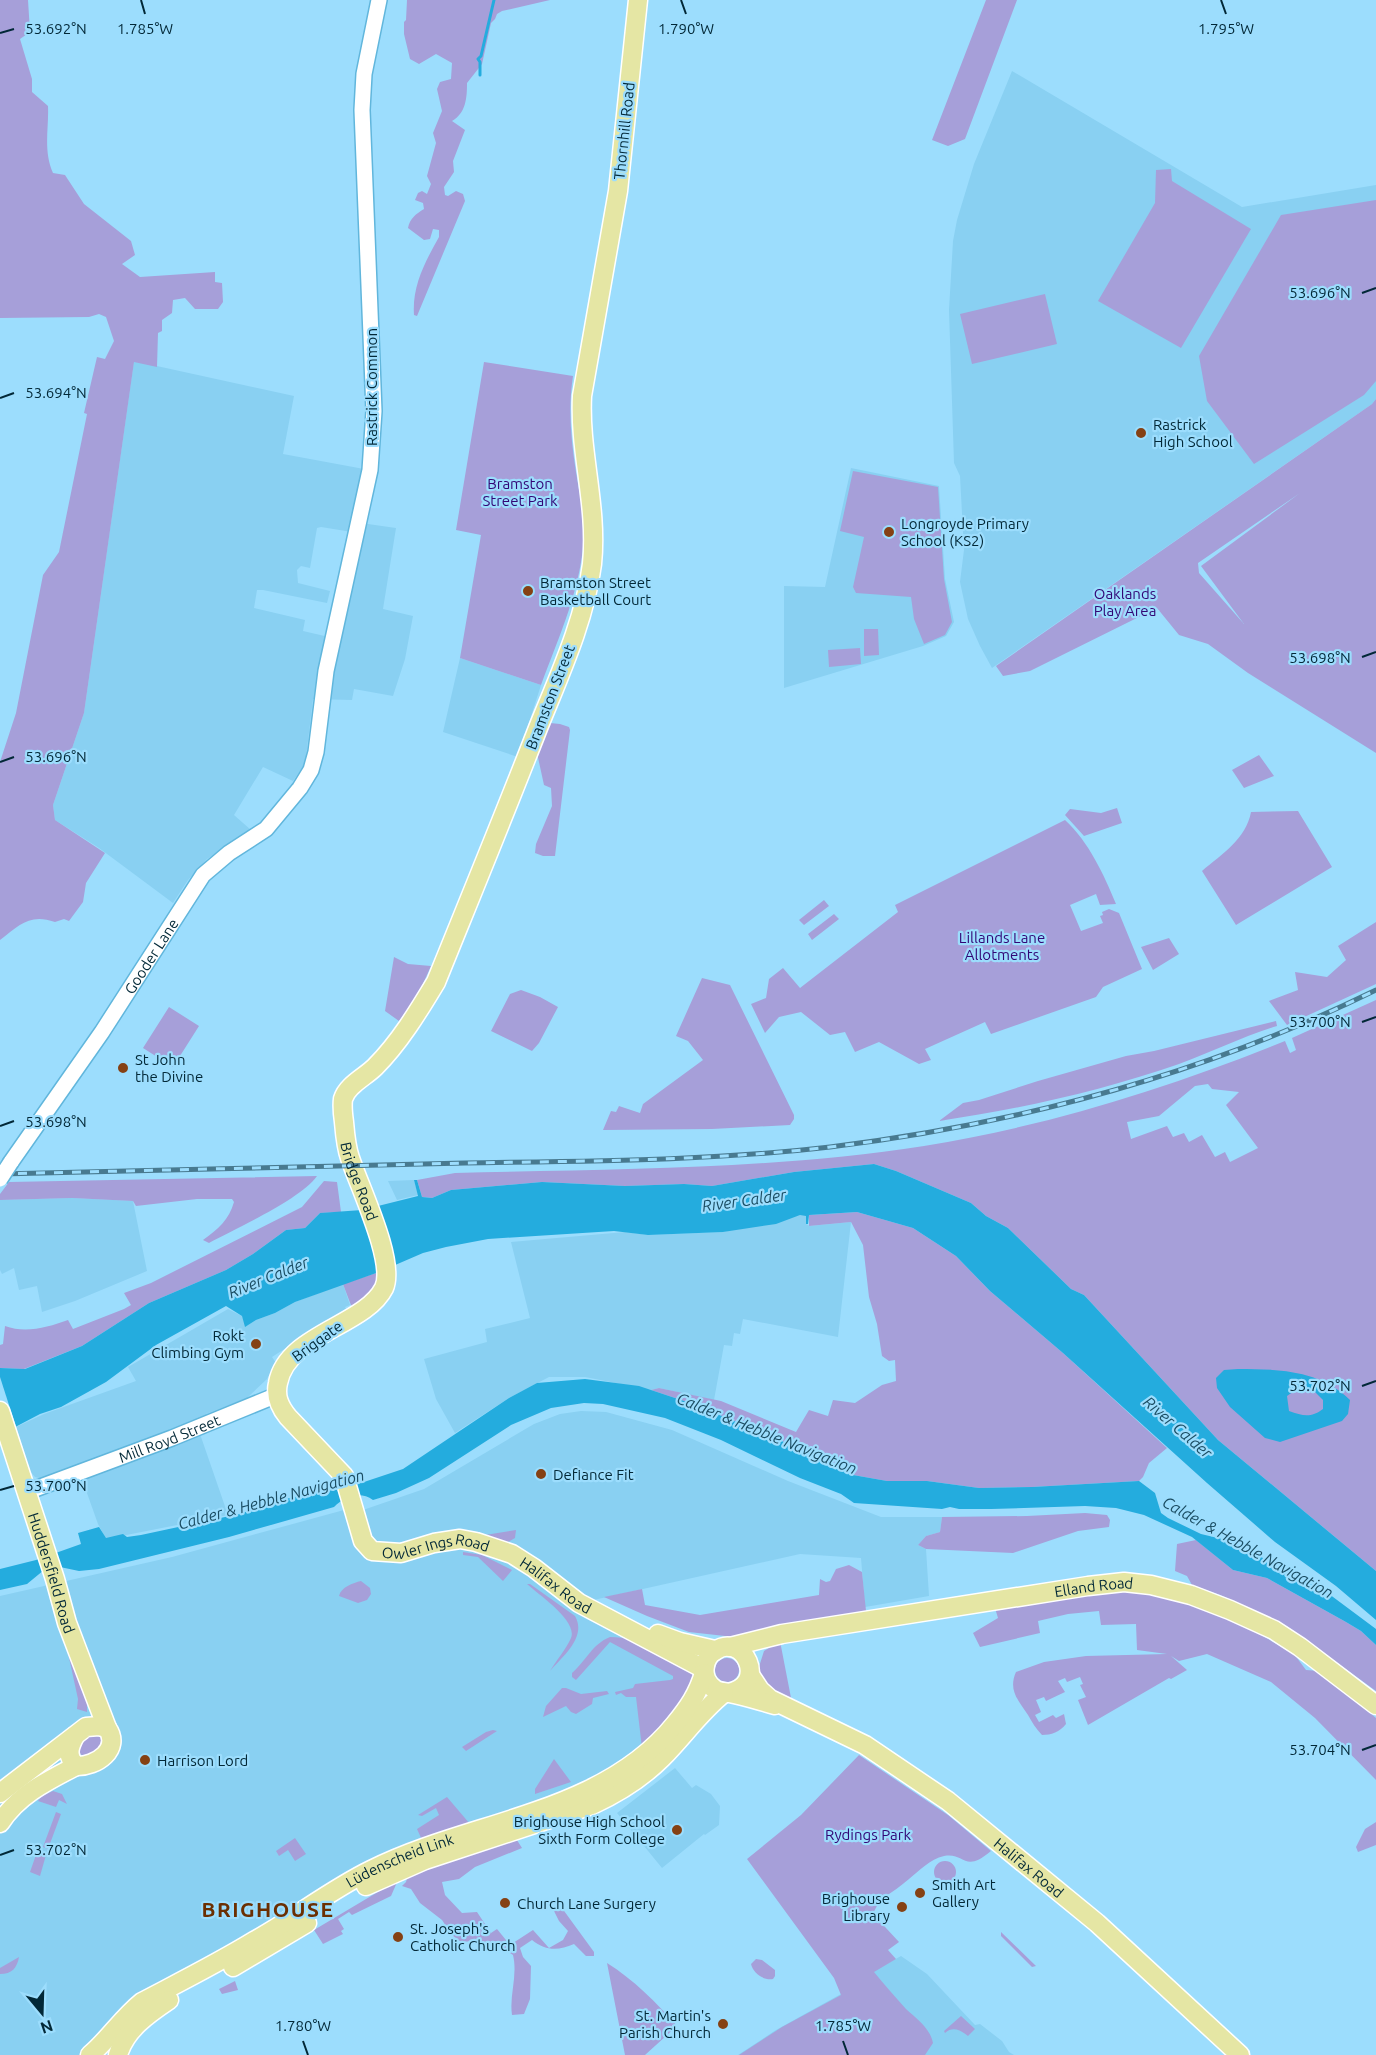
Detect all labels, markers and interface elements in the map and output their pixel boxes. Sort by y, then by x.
text: 53.692°N [25,20,87,37]
text: 1.785°W [117,20,173,37]
text: 1.790°W [658,20,714,37]
text: 1.795°W [1198,20,1254,37]
street label: Thornhill Road [610,81,638,181]
text: 53.696°N [1289,284,1351,301]
street label: Rastrick Common [363,328,380,446]
text: 53.694°N [25,384,87,401]
place label: Rastrick High School [1153,416,1233,450]
marker: Rastrick High School [1134,426,1148,440]
park label: Bramston Street Park [482,475,558,509]
place label: Longroyde Primary School (KS2) [901,515,1029,549]
marker: Longroyde Primary School (KS2) [882,525,896,539]
place label: Bramston Street Basketball Court [540,574,651,608]
marker: Bramston Street Basketball Court [521,584,535,598]
park label: Oaklands Play Area [1094,585,1156,619]
street label: Bramston Street [522,642,578,752]
text: 53.698°N [1289,649,1351,666]
text: 53.696°N [25,748,87,765]
street label: Gooder Lane [120,915,181,997]
park label: Lillands Lane Allotments [959,929,1045,963]
text: 53.700°N [1289,1013,1351,1030]
place label: St John the Divine [135,1051,203,1085]
marker: St John the Divine [116,1061,130,1075]
text: 53.698°N [25,1113,87,1130]
street label: Bridge Road [338,1140,382,1223]
water label: River Calder [701,1185,788,1215]
water label: River Calder [225,1252,312,1301]
street label: Briggate [289,1317,345,1365]
place label: Rokt Climbing Gym [151,1327,244,1361]
marker: Rokt Climbing Gym [249,1337,263,1351]
text: 53.702°N [1289,1377,1351,1394]
water label: Calder & Hebble Navigation [674,1389,860,1477]
water label: River Calder [1140,1392,1217,1462]
street label: Mill Royd Street [116,1411,222,1466]
water label: Calder & Hebble Navigation [176,1465,366,1533]
place label: Defiance Fit [553,1466,634,1483]
marker: Defiance Fit [534,1467,548,1481]
text: 53.700°N [25,1477,87,1494]
water label: Calder & Hebble Navigation [1160,1493,1336,1601]
street label: Huddersfield Road [25,1510,79,1636]
street label: Owler Ings Road [381,1530,492,1562]
street label: Halifax Road [517,1553,595,1617]
street label: Elland Road [1053,1574,1134,1600]
text: 53.704°N [1289,1741,1351,1758]
place label: Harrison Lord [157,1752,248,1769]
marker: Harrison Lord [138,1753,152,1767]
place label: Brighouse High School Sixth Form College [514,1813,665,1847]
marker: Brighouse High School Sixth Form College [670,1823,684,1837]
park label: Rydings Park [825,1826,911,1843]
street label: Lüdenscheid Link [343,1830,456,1890]
street label: Halifax Road [991,1834,1067,1901]
text: 53.702°N [25,1841,87,1858]
place label: Smith Art Gallery [932,1876,996,1910]
marker: Smith Art Gallery [913,1886,927,1900]
place label: Brighouse Library [822,1890,890,1924]
place label: Church Lane Surgery [517,1895,656,1912]
marker: Church Lane Surgery [498,1896,512,1910]
district label: BRIGHOUSE [202,1897,334,1921]
marker: Brighouse Library [895,1900,909,1914]
place label: St. Joseph's Catholic Church [410,1920,516,1954]
marker: St. Joseph's Catholic Church [391,1930,405,1944]
north arrow [12,1983,72,2043]
place label: St. Martin's Parish Church [619,2007,711,2041]
text: N [38,2017,55,2038]
text: 1.780°W [275,2017,331,2034]
marker: St. Martin's Parish Church [716,2017,730,2031]
text: 1.785°W [815,2017,871,2034]

